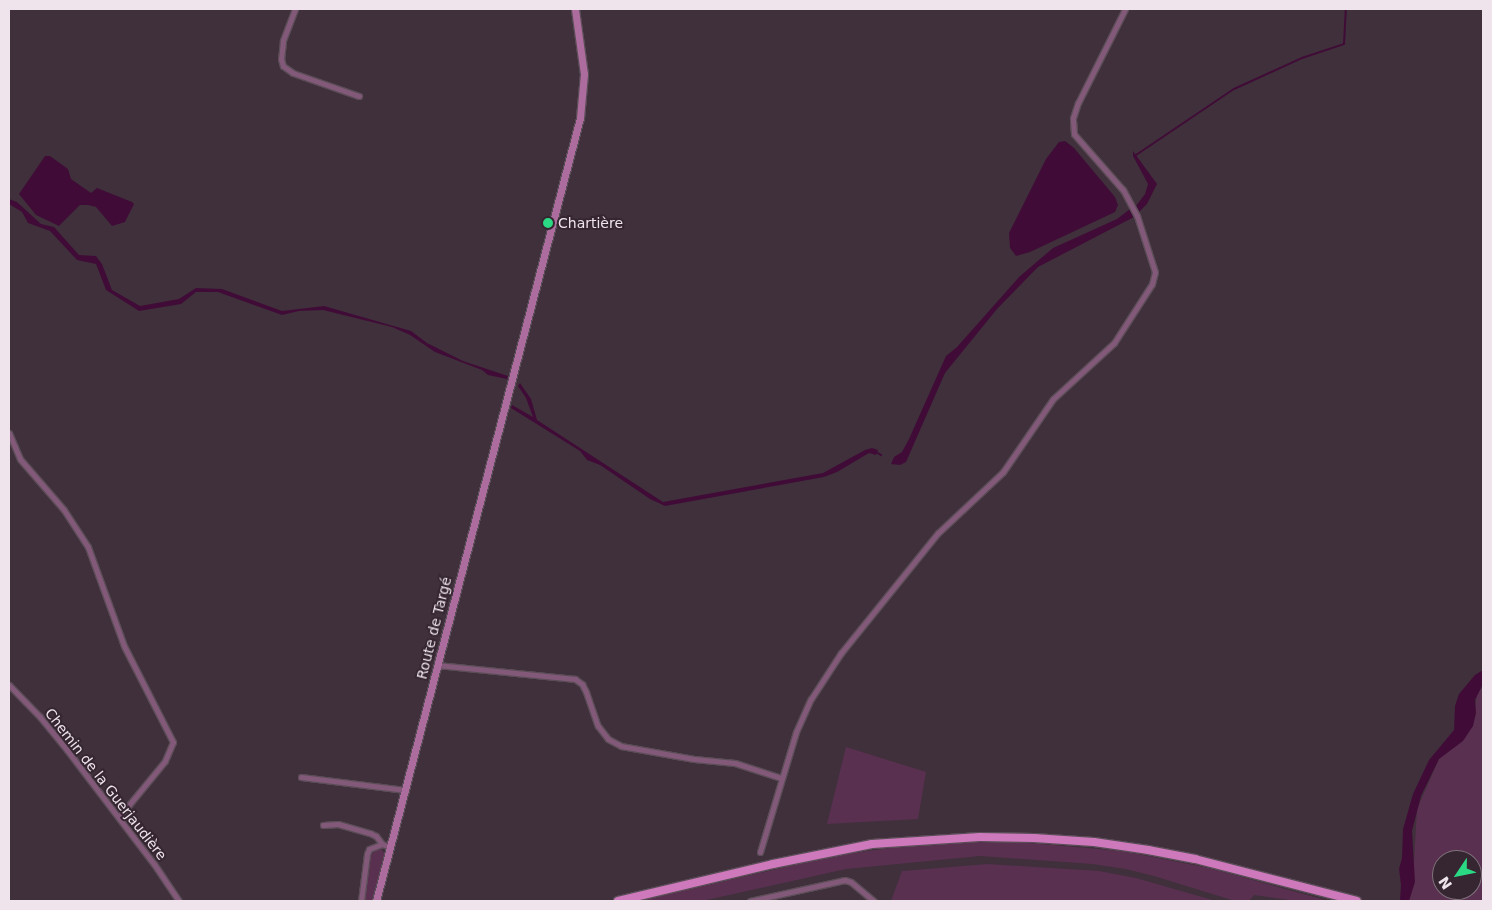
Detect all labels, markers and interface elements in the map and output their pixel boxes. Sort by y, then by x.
place label: Chartière [558,215,623,231]
marker: Chartière [542,217,554,229]
street label: Route de Targé [413,575,455,681]
street label: Chemin de la Guerjaudière [42,705,170,863]
north arrow [1432,850,1482,900]
text: N [1435,873,1455,892]

